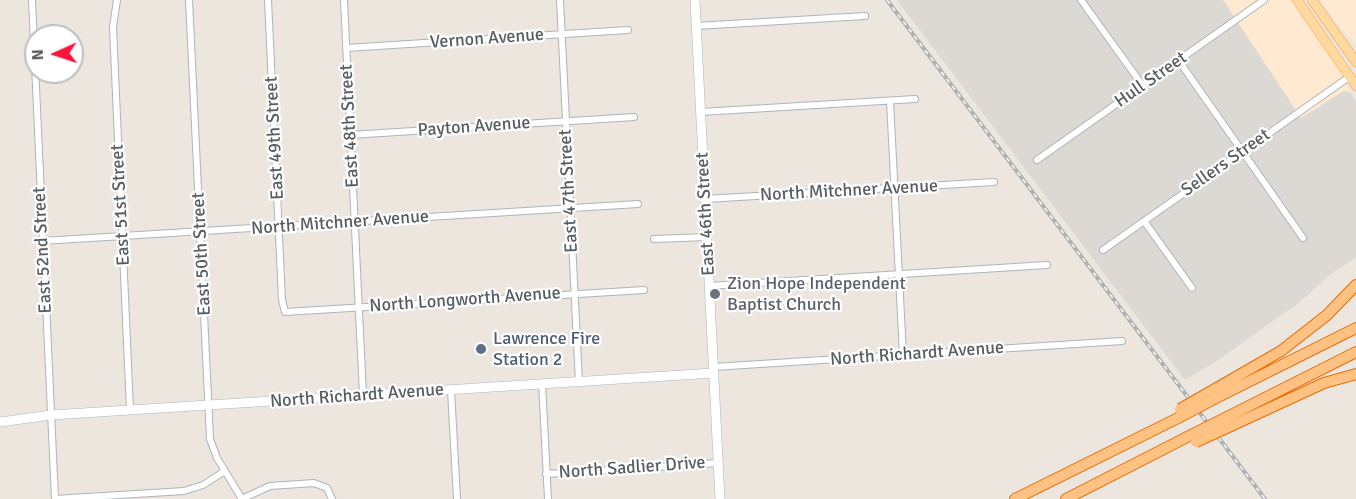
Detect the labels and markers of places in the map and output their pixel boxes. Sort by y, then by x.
place label: Zion Hope Independent Baptist Church [727,273,906,316]
marker: Zion Hope Independent Baptist Church [708,287,722,301]
place label: Lawrence Fire Station 2 [493,328,600,370]
marker: Lawrence Fire Station 2 [474,342,488,356]

